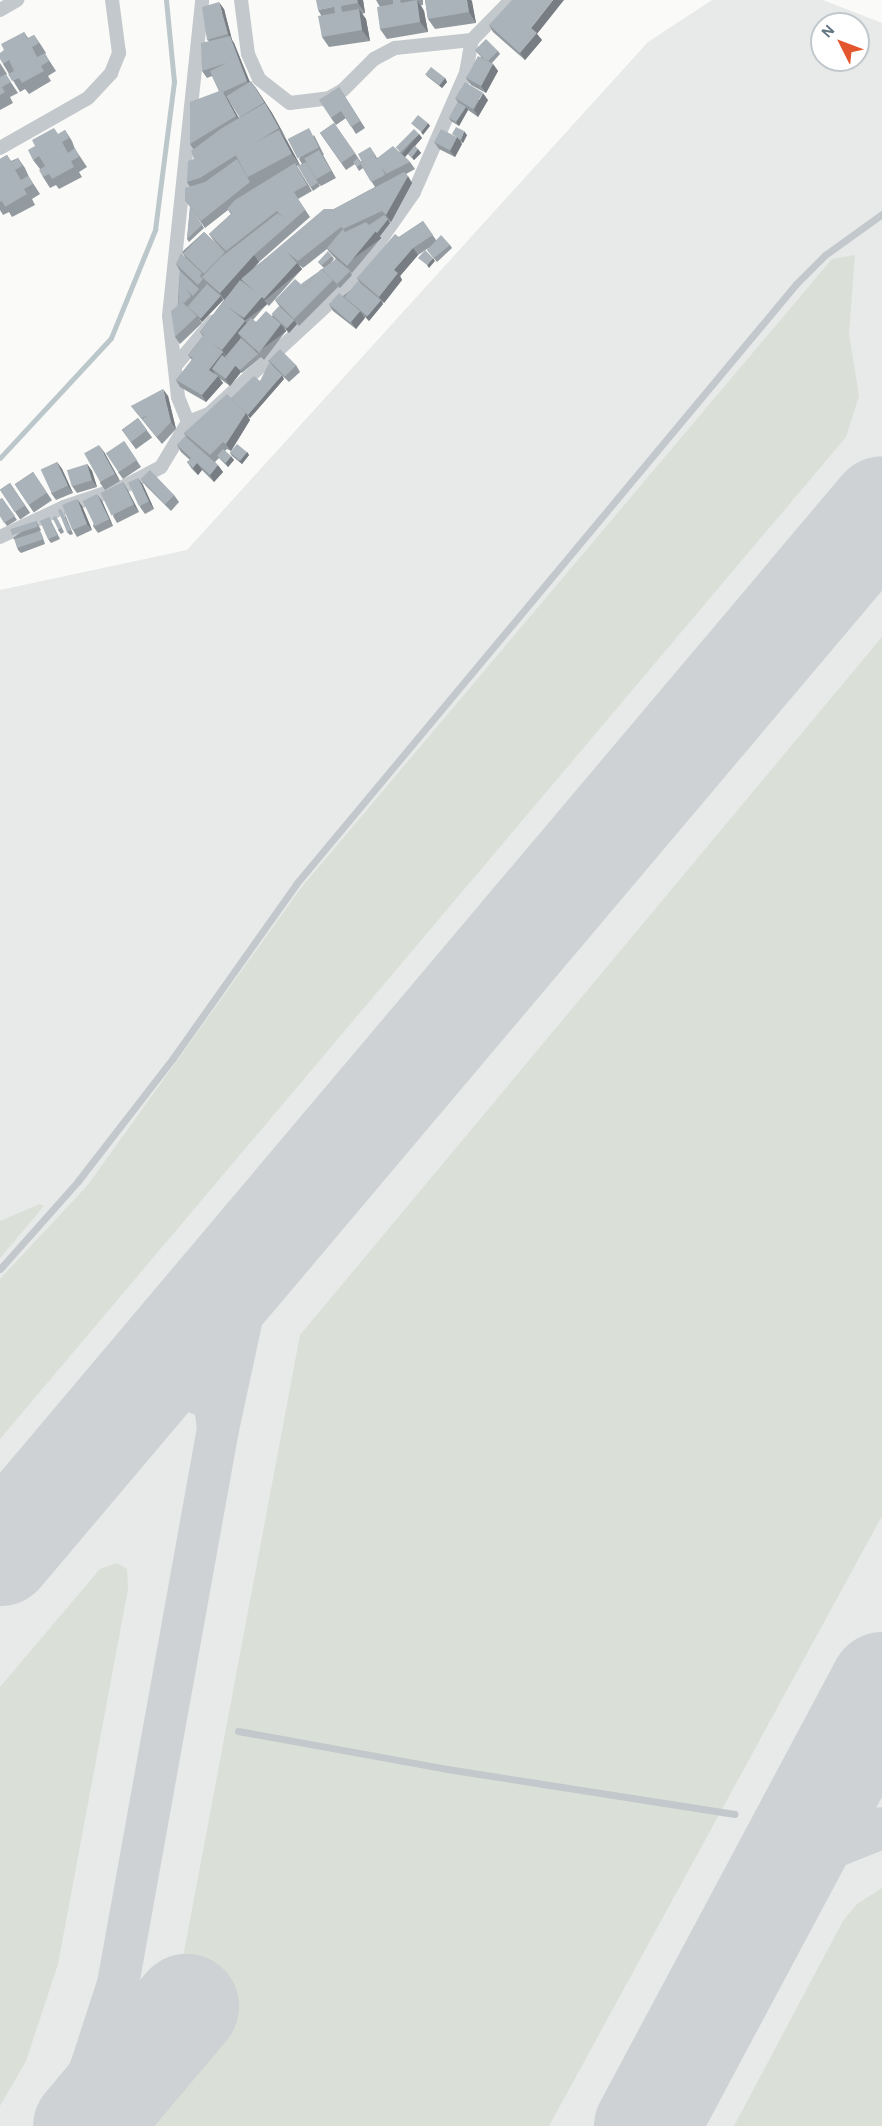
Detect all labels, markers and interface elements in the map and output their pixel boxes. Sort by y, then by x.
north arrow [810,12,870,72]
text: N [818,22,838,41]

